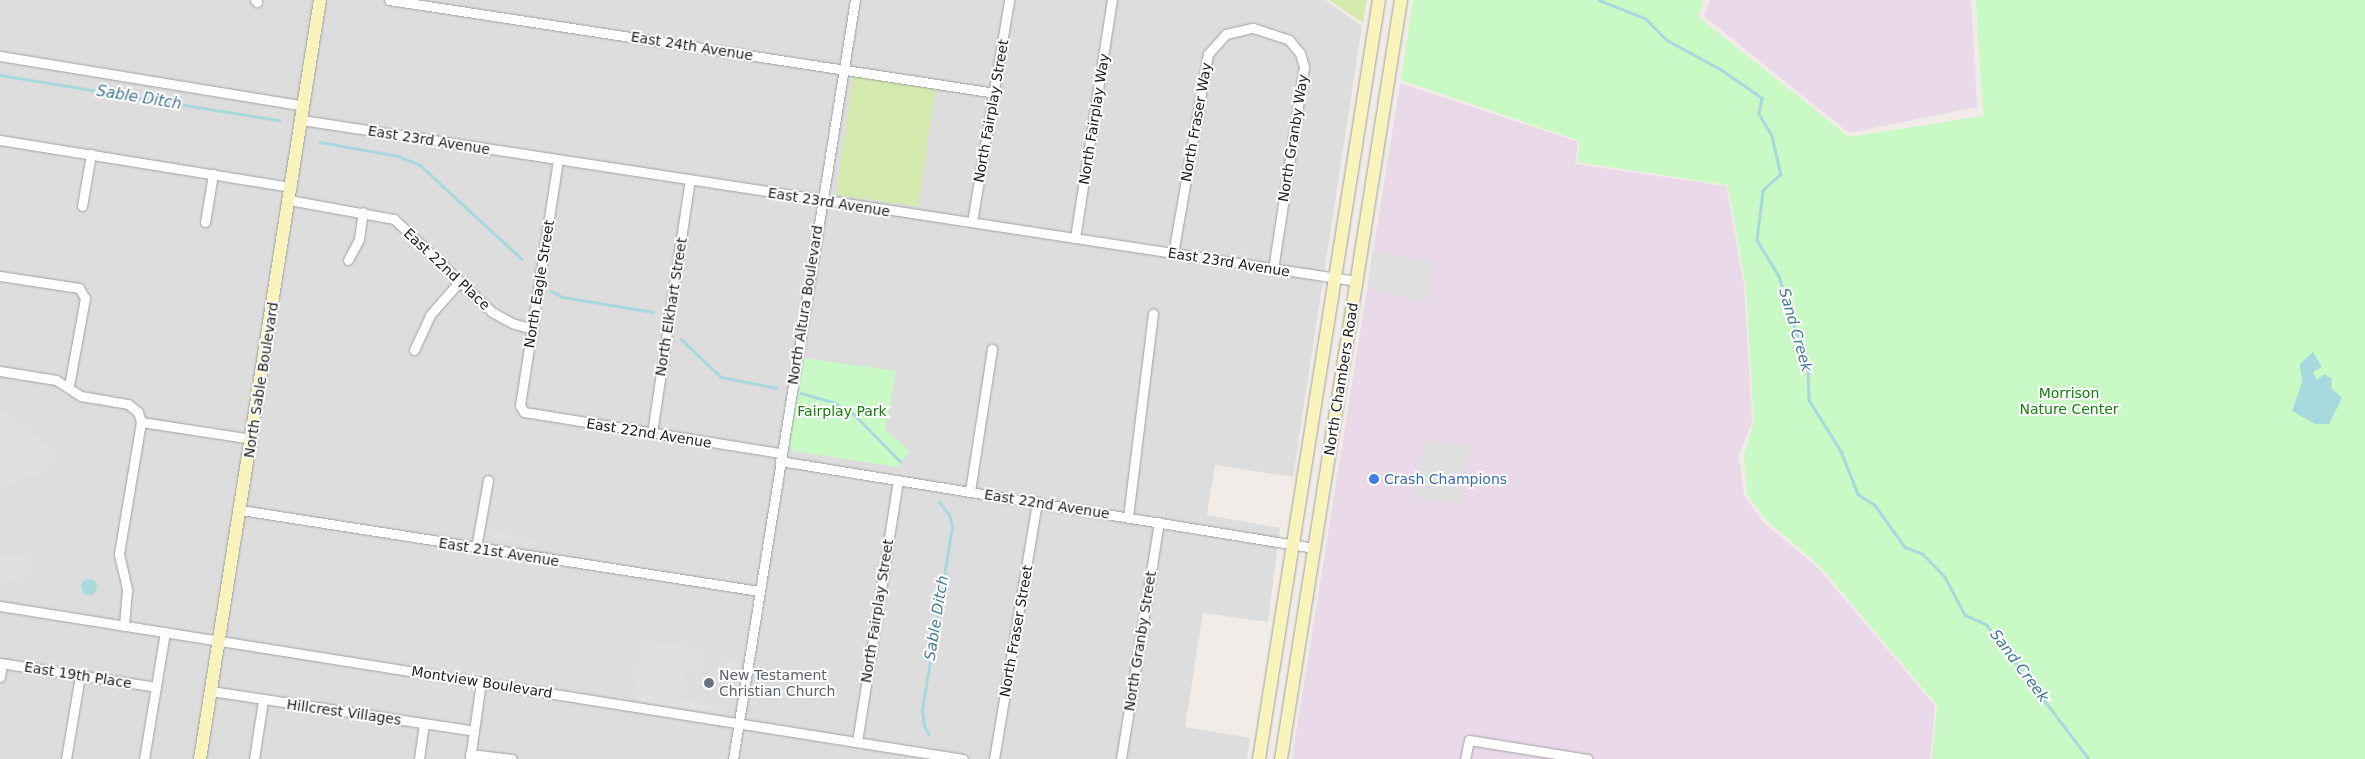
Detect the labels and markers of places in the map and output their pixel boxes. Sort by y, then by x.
place label: Crash Champions [1384,471,1507,487]
marker: Crash Champions [1368,473,1380,485]
place label: New Testament Christian Church [719,667,835,700]
marker: New Testament Christian Church [703,677,715,689]

